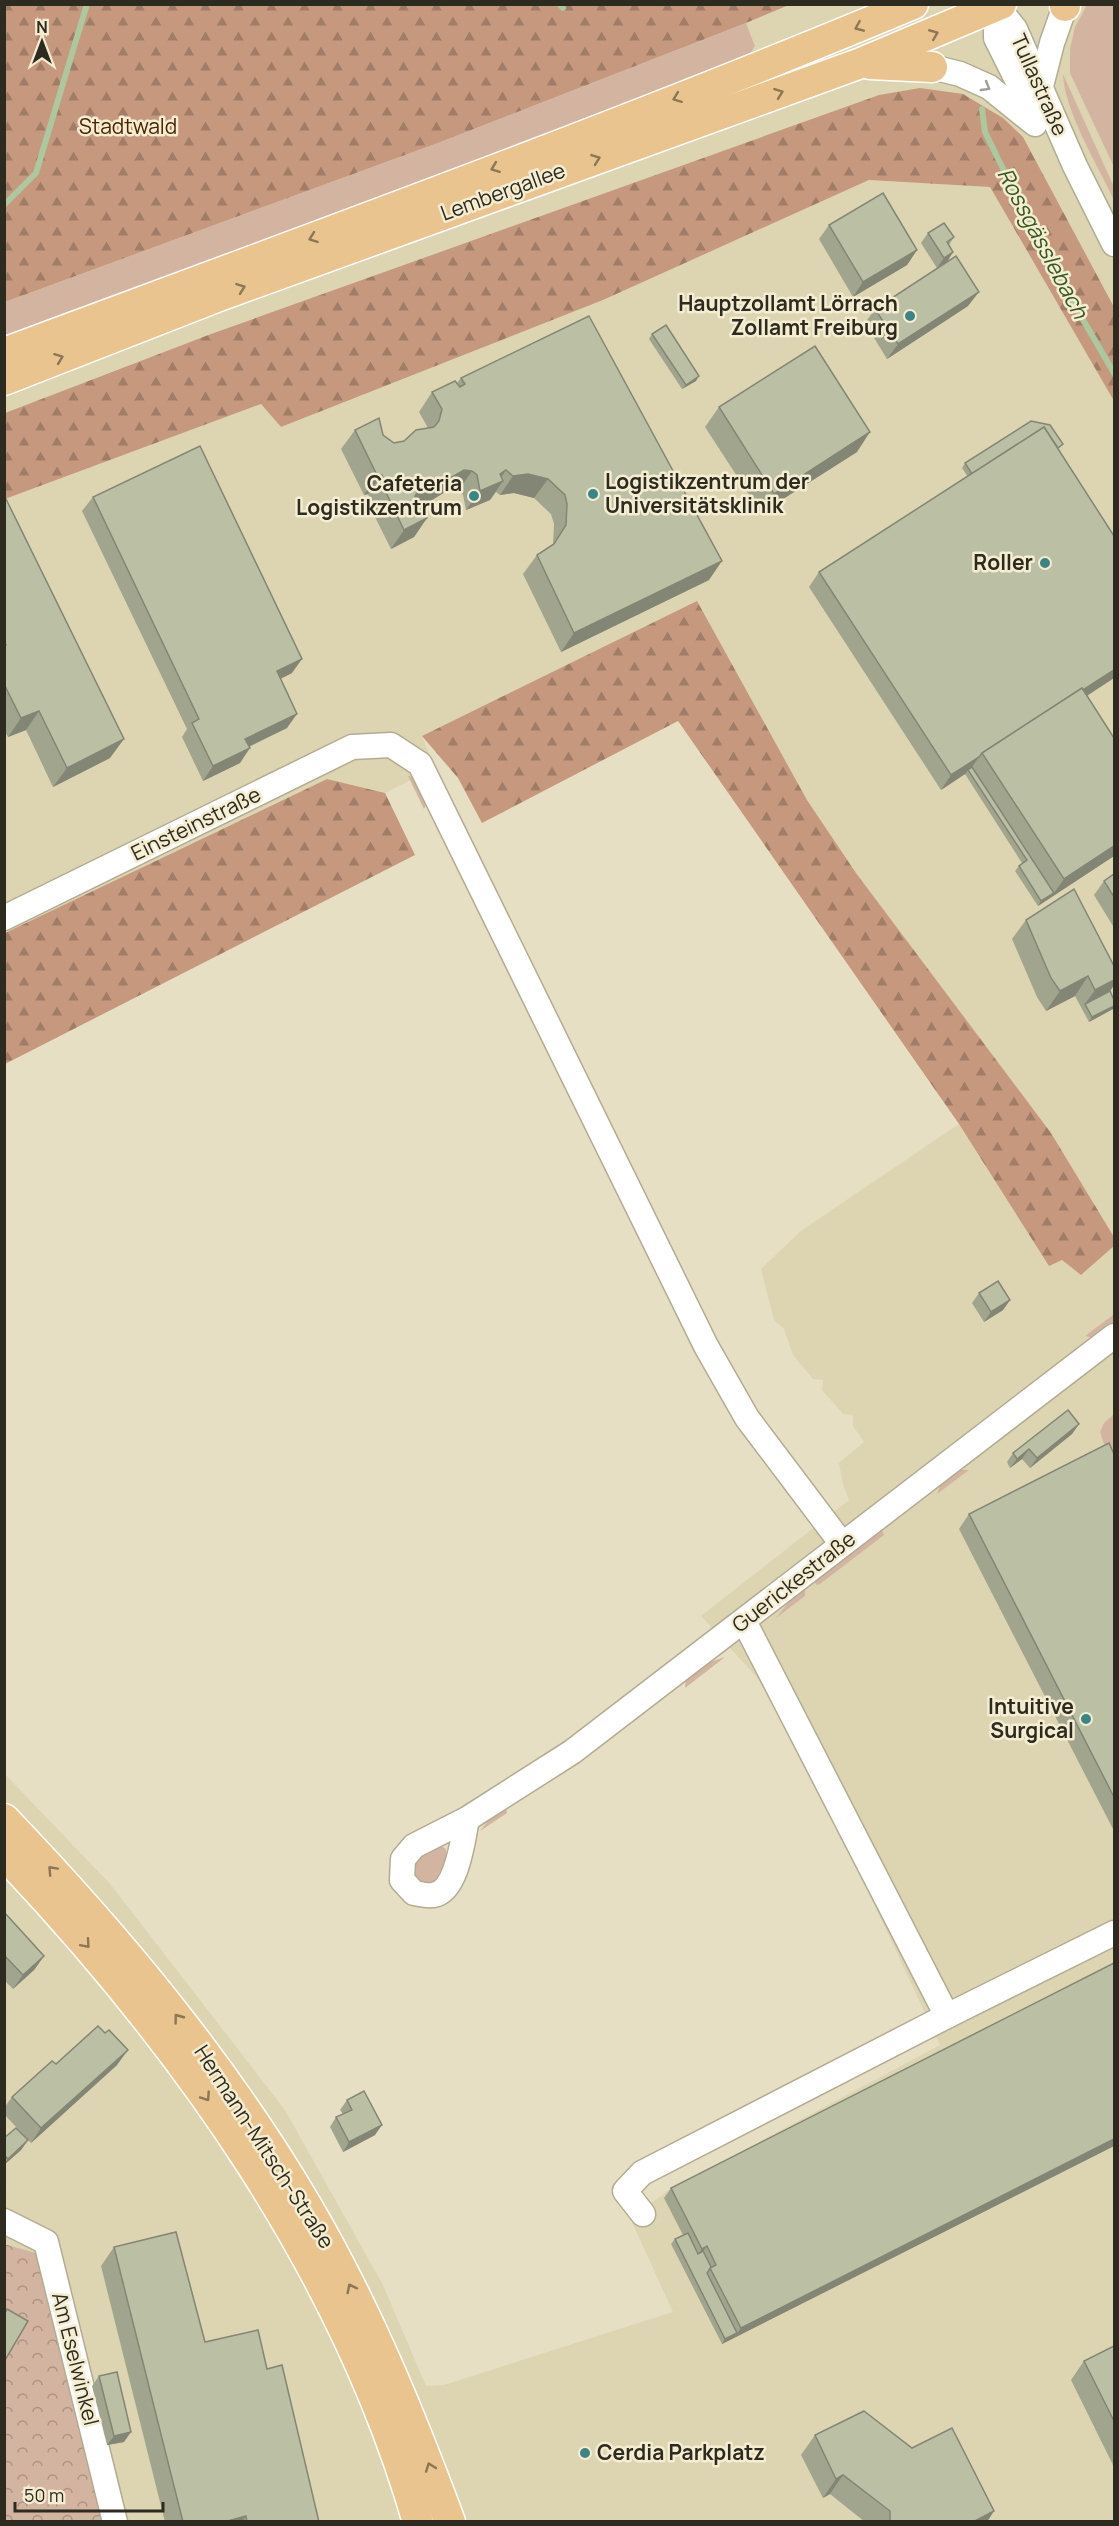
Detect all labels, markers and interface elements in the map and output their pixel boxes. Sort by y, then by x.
north arrow [12,12,72,72]
text: N [36,16,48,38]
one-way arrow [854,20,865,32]
one-way arrow [928,29,939,41]
street label: Tullastraße [1005,29,1075,140]
one-way arrow [980,80,990,91]
one-way arrow [773,88,784,100]
one-way arrow [672,91,683,103]
park label: Stadtwald [79,112,177,140]
one-way arrow [589,154,600,166]
street label: Lembergallee [436,156,569,227]
one-way arrow [491,161,501,174]
water label: Rossgässlebach [991,162,1096,324]
one-way arrow [308,230,319,243]
one-way arrow [235,283,246,296]
place label: Hauptzollamt Lörrach Zollamt Freiburg [678,289,898,341]
marker: Hauptzollamt Lörrach Zollamt Freiburg [903,309,917,323]
one-way arrow [53,353,64,366]
place label: Logistikzentrum der Universitätsklinik [605,467,809,519]
place label: Cafeteria Logistikzentrum [296,469,462,521]
marker: Logistikzentrum der Universitätsklinik [586,487,600,501]
marker: Cafeteria Logistikzentrum [467,489,481,503]
place label: Roller [973,548,1033,576]
marker: Roller [1038,556,1052,570]
street label: Einsteinstraße [126,780,265,867]
street label: Guerickestraße [726,1524,861,1638]
place label: Intuitive Surgical [988,1692,1074,1744]
marker: Intuitive Surgical [1079,1712,1093,1726]
one-way arrow [49,1866,60,1877]
one-way arrow [79,1937,90,1948]
one-way arrow [175,2014,186,2025]
street label: Hermann-Mitsch-Straße [188,2039,341,2254]
one-way arrow [199,2091,210,2102]
one-way arrow [347,2284,358,2295]
street label: Am Eselwinkel [46,2289,106,2428]
place label: Cerdia Parkplatz [597,2438,765,2466]
marker: Cerdia Parkplatz [578,2446,592,2460]
one-way arrow [424,2462,437,2472]
scale bar [15,2475,164,2513]
text: 50 m [24,2483,64,2507]

